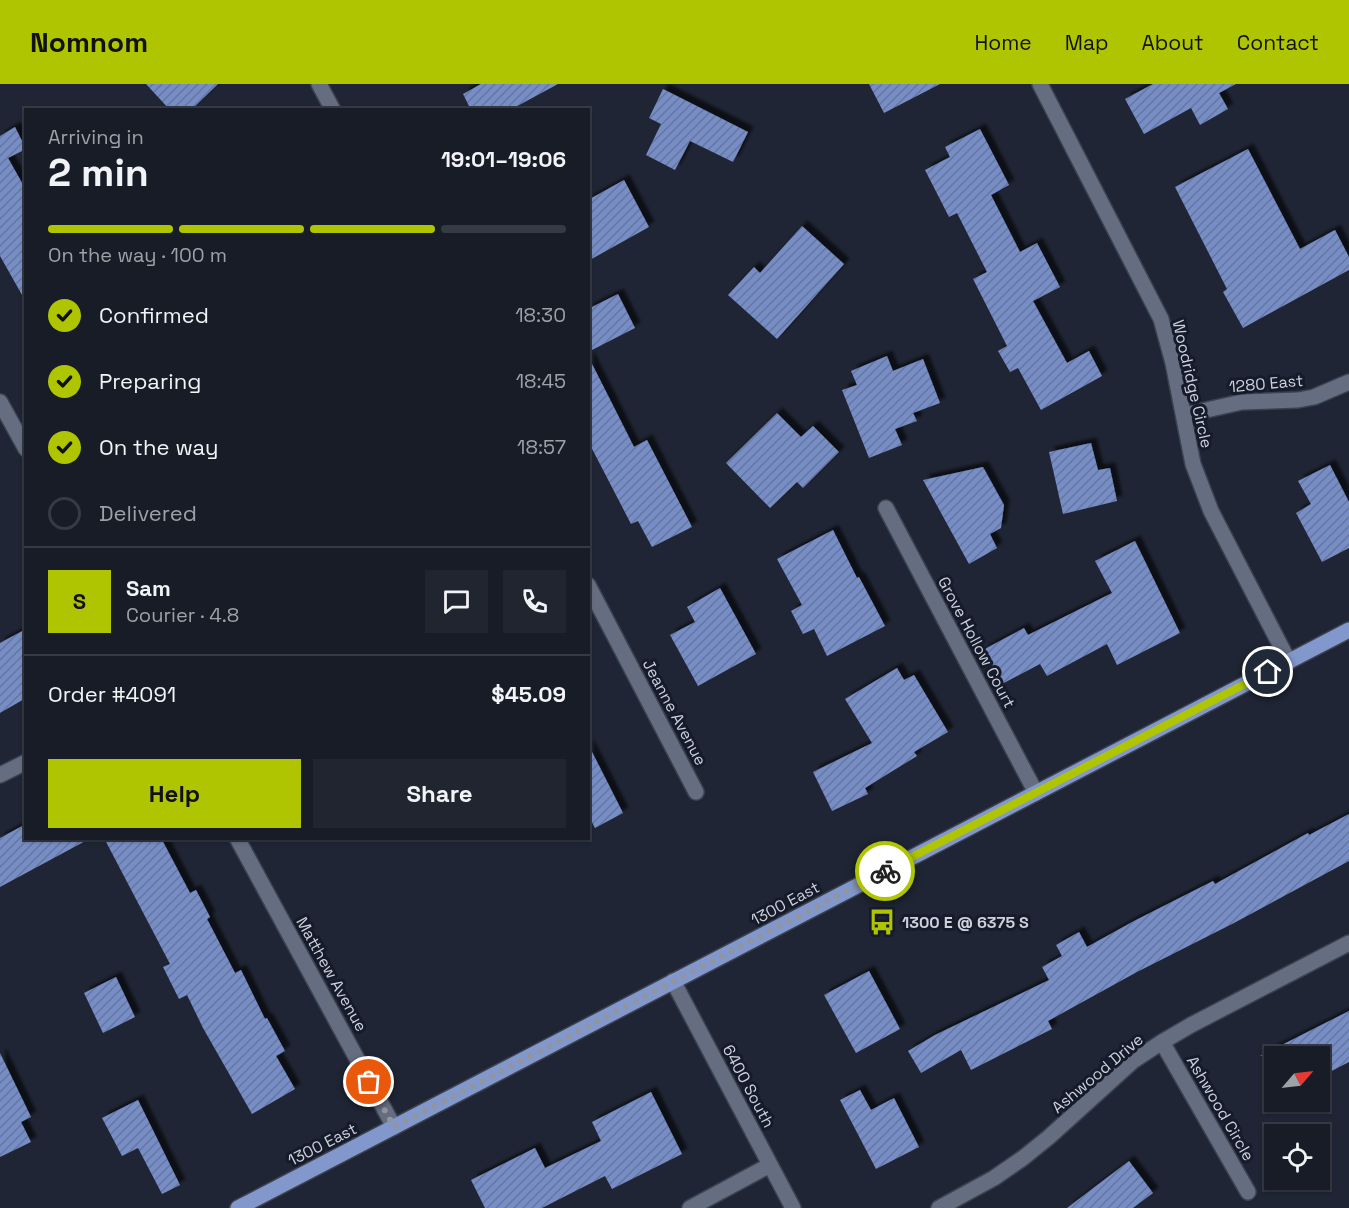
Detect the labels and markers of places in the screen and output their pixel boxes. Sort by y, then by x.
pin [1242,646,1293,697]
bus stop icon: 1300 E @ 6375 S [867,907,897,937]
place label: 1300 E @ 6375 S [902,912,1029,933]
pin [343,1056,394,1107]

